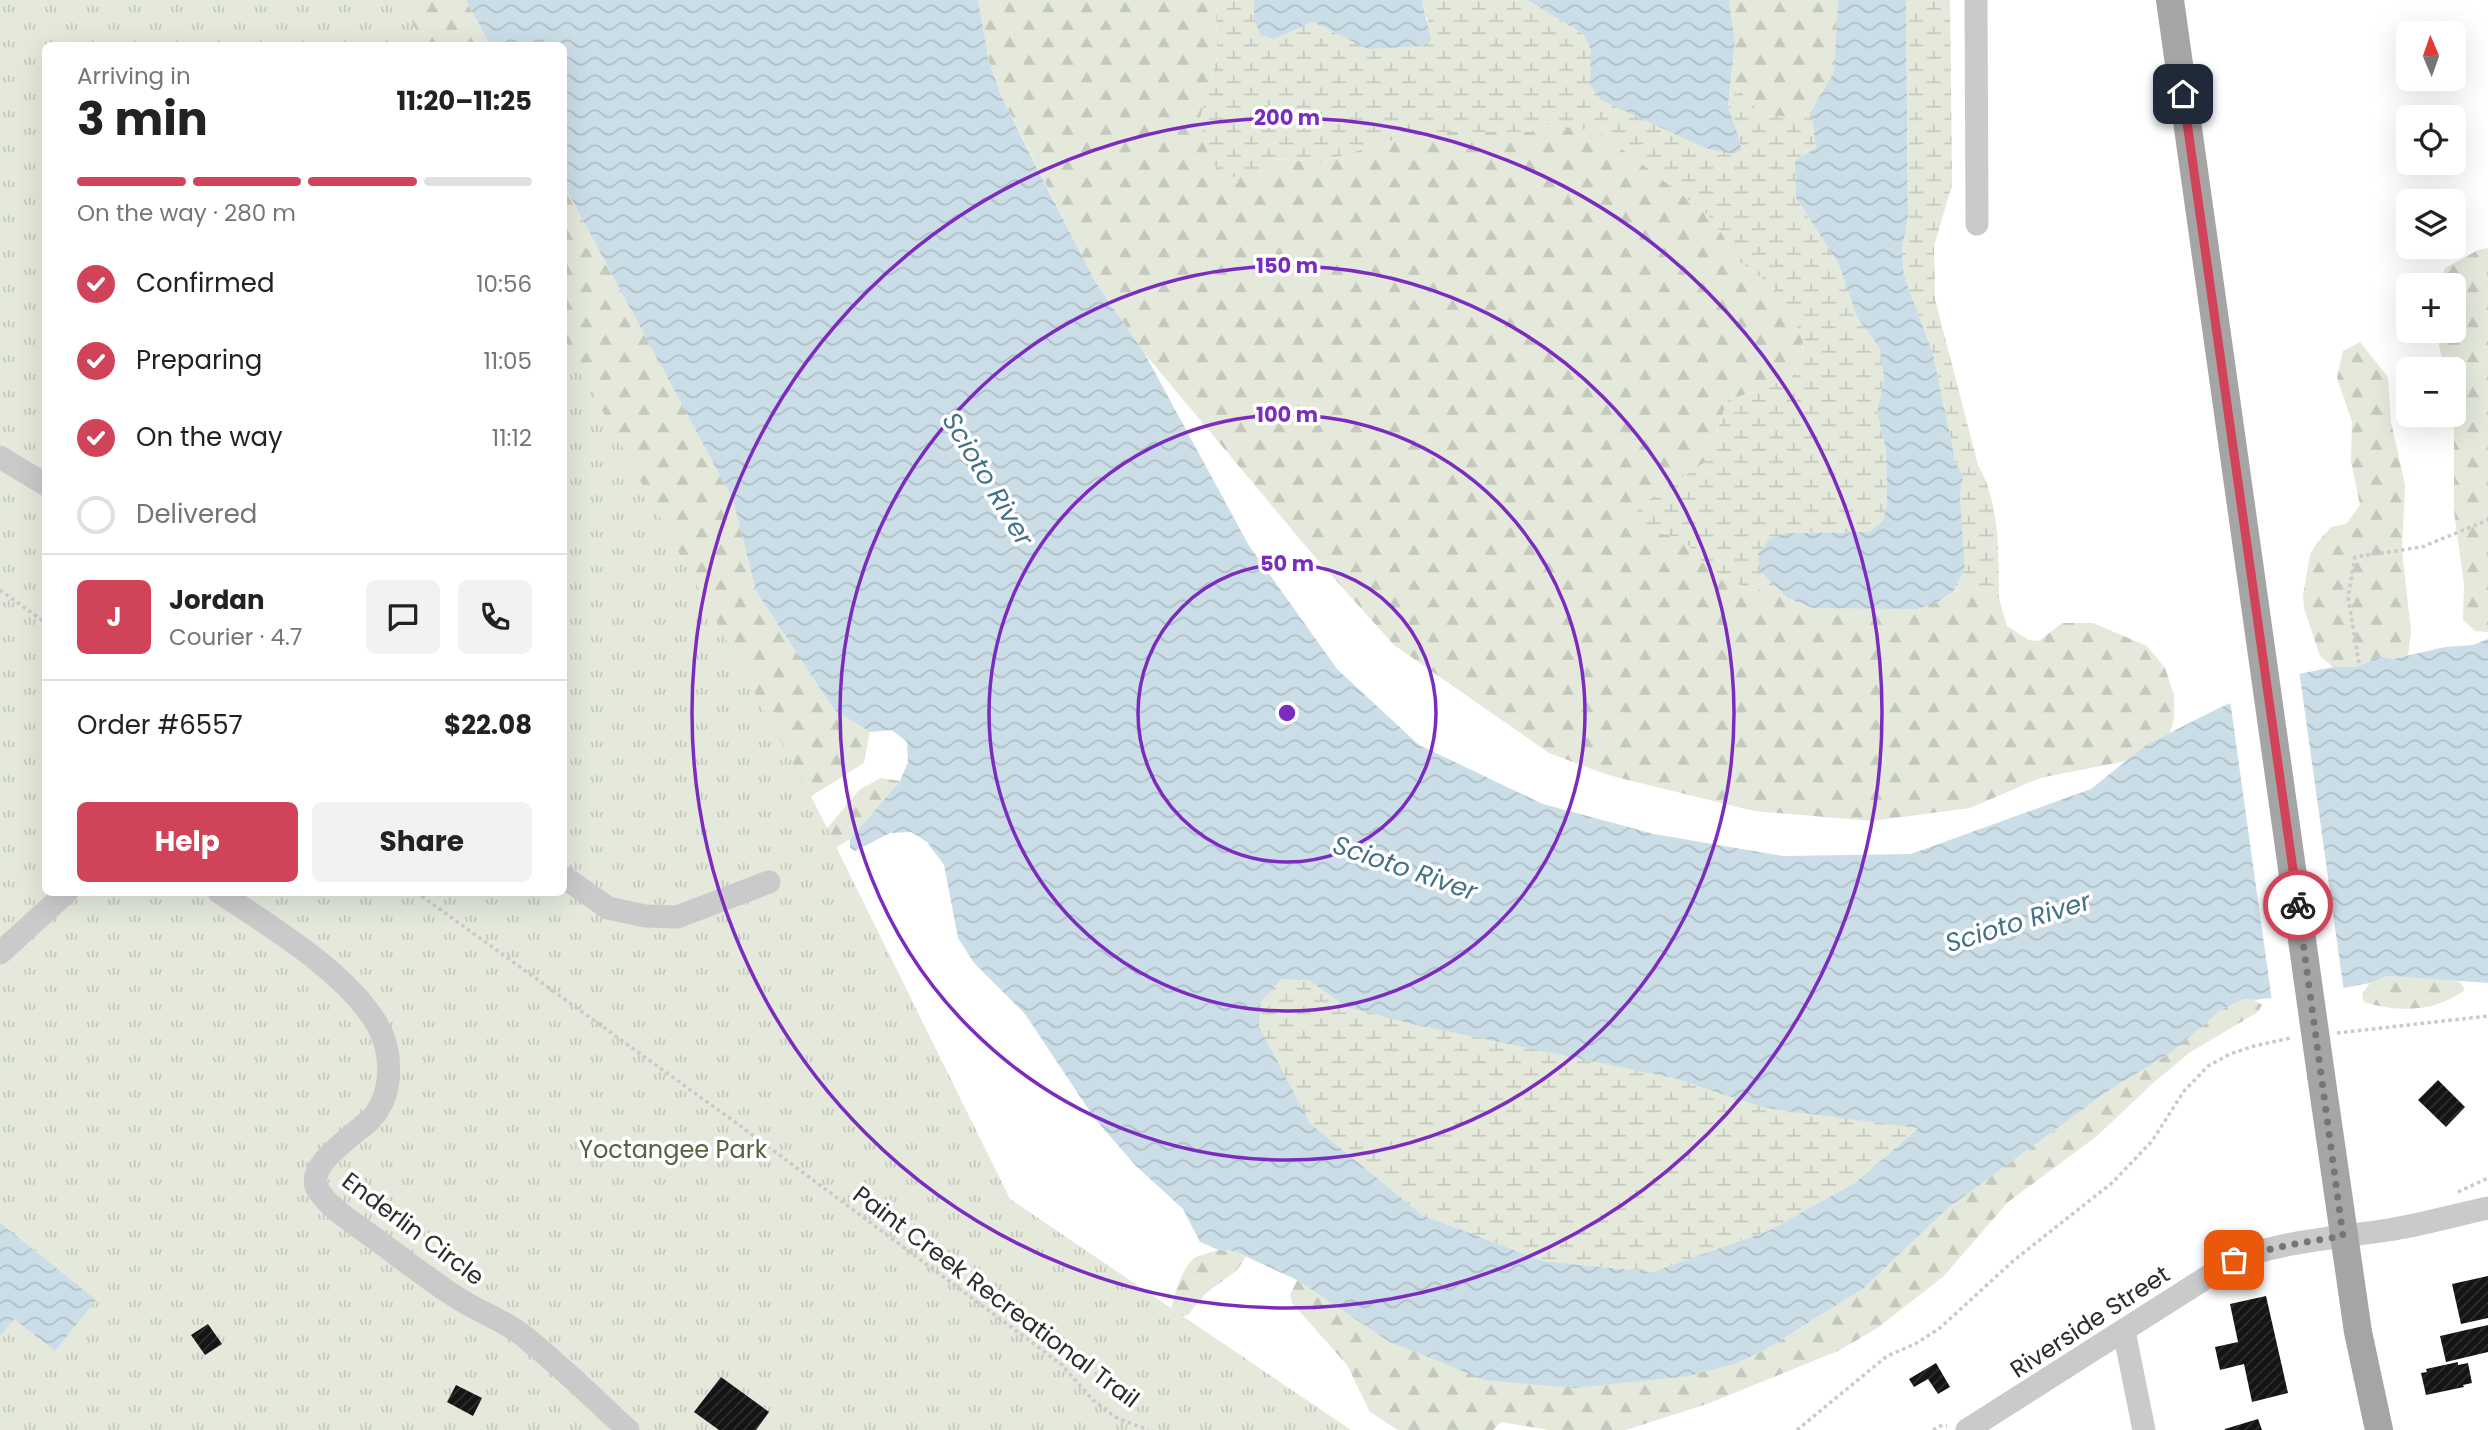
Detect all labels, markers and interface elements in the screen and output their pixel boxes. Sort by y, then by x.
north arrow [2396,21,2466,91]
map controls [2396,21,2466,427]
text: Arriving in [77,60,191,92]
pin [2153,64,2213,124]
icon: home [2164,75,2202,113]
text: 11:20–11:25 [397,83,532,119]
text: 3 min [77,87,208,151]
text: 200 m [1254,103,1320,132]
button: locate [2396,105,2466,175]
button: layers [2396,189,2466,259]
text: On the way · 280 m [77,197,296,229]
text: 150 m [1256,251,1318,280]
icon: check [77,265,115,303]
text: Confirmed [136,265,274,301]
text: 10:56 [476,268,532,300]
button: + [2396,273,2466,343]
icon: check [77,342,115,380]
text: Preparing [136,342,262,378]
text: 11:05 [483,345,532,377]
button: − [2396,357,2466,427]
text: 100 m [1256,400,1318,429]
water label: Scioto River [934,405,1043,554]
icon: check [77,419,115,457]
text: On the way [136,419,283,455]
text: 11:12 [492,422,532,454]
text: Delivered [136,496,257,532]
text: 50 m [1260,549,1314,578]
button: chat [366,580,440,654]
button: phone [458,580,532,654]
text: Jordan [169,582,265,618]
text: J [106,599,122,635]
text: Courier · 4.7 [169,621,302,653]
centre of rings [1275,701,1299,725]
text: Order #6557 [77,707,243,743]
text: $22.08 [444,707,532,743]
button: Help [77,802,298,882]
button: Share [312,802,532,882]
water label: Scioto River [1328,826,1483,910]
courier [2263,870,2333,940]
water label: Scioto River [1941,882,2096,961]
icon: bike [2279,886,2317,924]
park label: Yoctangee Park [579,1133,768,1166]
street label: Enderlin Circle [335,1164,491,1293]
street label: Paint Creek Recreational Trail [846,1178,1146,1415]
pin [2204,1230,2264,1290]
icon: bag [2215,1241,2253,1279]
street label: Riverside Street [2004,1258,2176,1386]

